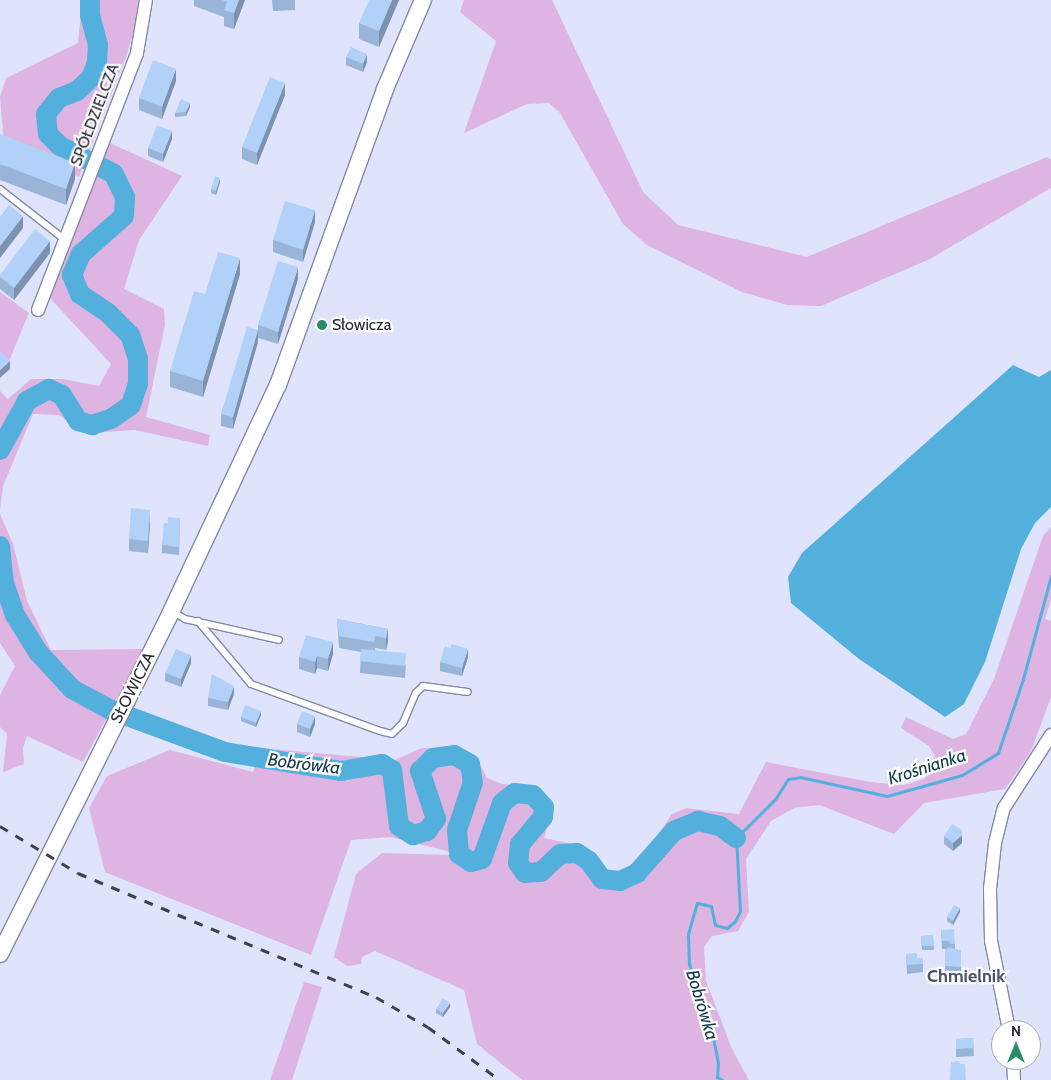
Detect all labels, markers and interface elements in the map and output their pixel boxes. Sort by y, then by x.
street label: SPÓŁDZIELCZA [67,61,123,169]
place label: Słowicza [332,315,391,335]
marker: Słowicza [316,319,328,331]
street label: SŁOWICZA [107,649,159,727]
water label: Krośnianka [885,744,969,790]
water label: Bobrówka [267,749,341,779]
district label: Chmielnik [927,965,1005,987]
water label: Bobrówka [681,967,723,1043]
north arrow [991,1020,1041,1070]
text: N [1011,1022,1021,1040]

